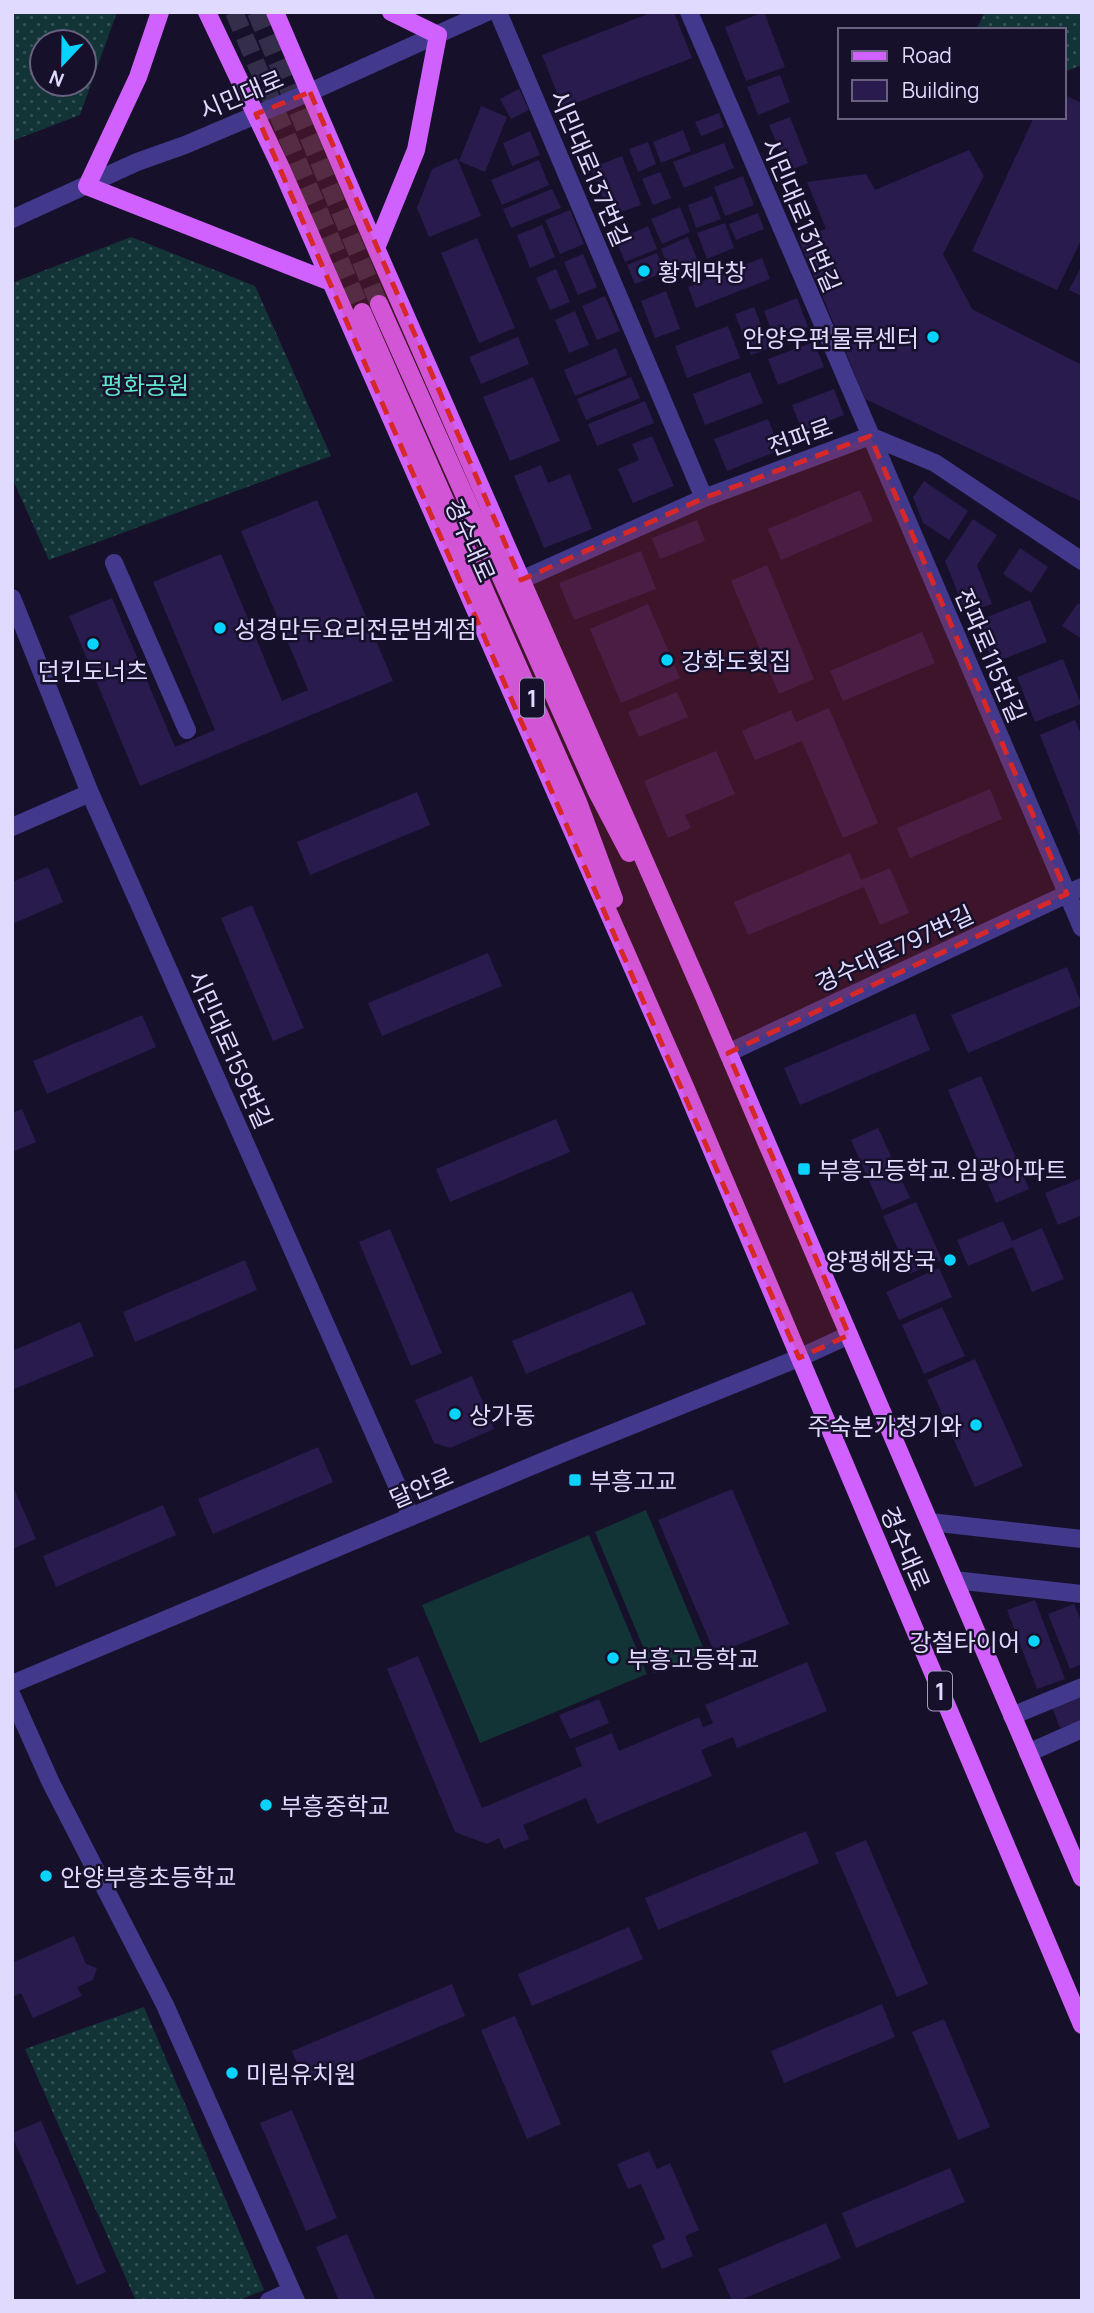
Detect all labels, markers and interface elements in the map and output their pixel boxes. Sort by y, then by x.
north arrow [28,28,98,98]
legend [838,28,1066,119]
text: Road [902,41,952,69]
street label: 시민대로 [194,62,288,126]
text: N [45,64,68,93]
text: Building [902,76,979,104]
street label: 시민대로137번길 [543,85,639,251]
street label: 시민대로131번길 [755,133,849,297]
place label: 황제막창 [658,255,746,288]
marker: 황제막창 [636,263,652,279]
place label: 안양우편물류센터 [742,321,919,354]
marker: 안양우편물류센터 [925,329,941,345]
park label: 평화공원 [101,368,189,401]
street label: 전파로 [763,409,837,463]
street label: 경수대로 [438,493,504,587]
street label: 전파로115번길 [948,583,1034,727]
place label: 성경만두요리전문범계점 [234,612,477,645]
marker: 성경만두요리전문범계점 [212,620,228,636]
marker: 던킨도너츠 [85,636,101,652]
place label: 강화도횟집 [681,644,791,677]
marker: 강화도횟집 [659,652,675,668]
place label: 던킨도너츠 [38,654,148,687]
road number: 1 [520,678,544,718]
street label: 경수대로797번길 [809,897,979,999]
street label: 시민대로159번길 [181,964,281,1134]
place label: 부흥고등학교.임광아파트 [818,1153,1067,1186]
marker: 부흥고등학교.임광아파트 [796,1161,812,1177]
place label: 양평해장국 [826,1244,936,1277]
marker: 양평해장국 [942,1252,958,1268]
place label: 상가동 [469,1398,535,1431]
marker: 상가동 [447,1406,463,1422]
place label: 주숙본가청기와 [807,1409,962,1442]
marker: 주숙본가청기와 [968,1417,984,1433]
street label: 달안로 [384,1459,458,1515]
place label: 부흥고교 [589,1464,677,1497]
marker: 부흥고교 [567,1472,583,1488]
street label: 경수대로 [874,1501,938,1595]
place label: 강철타이어 [910,1625,1020,1658]
marker: 강철타이어 [1026,1633,1042,1649]
place label: 부흥고등학교 [627,1642,759,1675]
marker: 부흥고등학교 [605,1650,621,1666]
road number: 1 [928,1672,952,1710]
place label: 부흥중학교 [280,1789,390,1822]
marker: 부흥중학교 [258,1797,274,1813]
place label: 안양부흥초등학교 [60,1860,237,1893]
marker: 안양부흥초등학교 [38,1868,54,1884]
place label: 미림유치원 [246,2057,356,2090]
marker: 미림유치원 [224,2065,240,2081]

